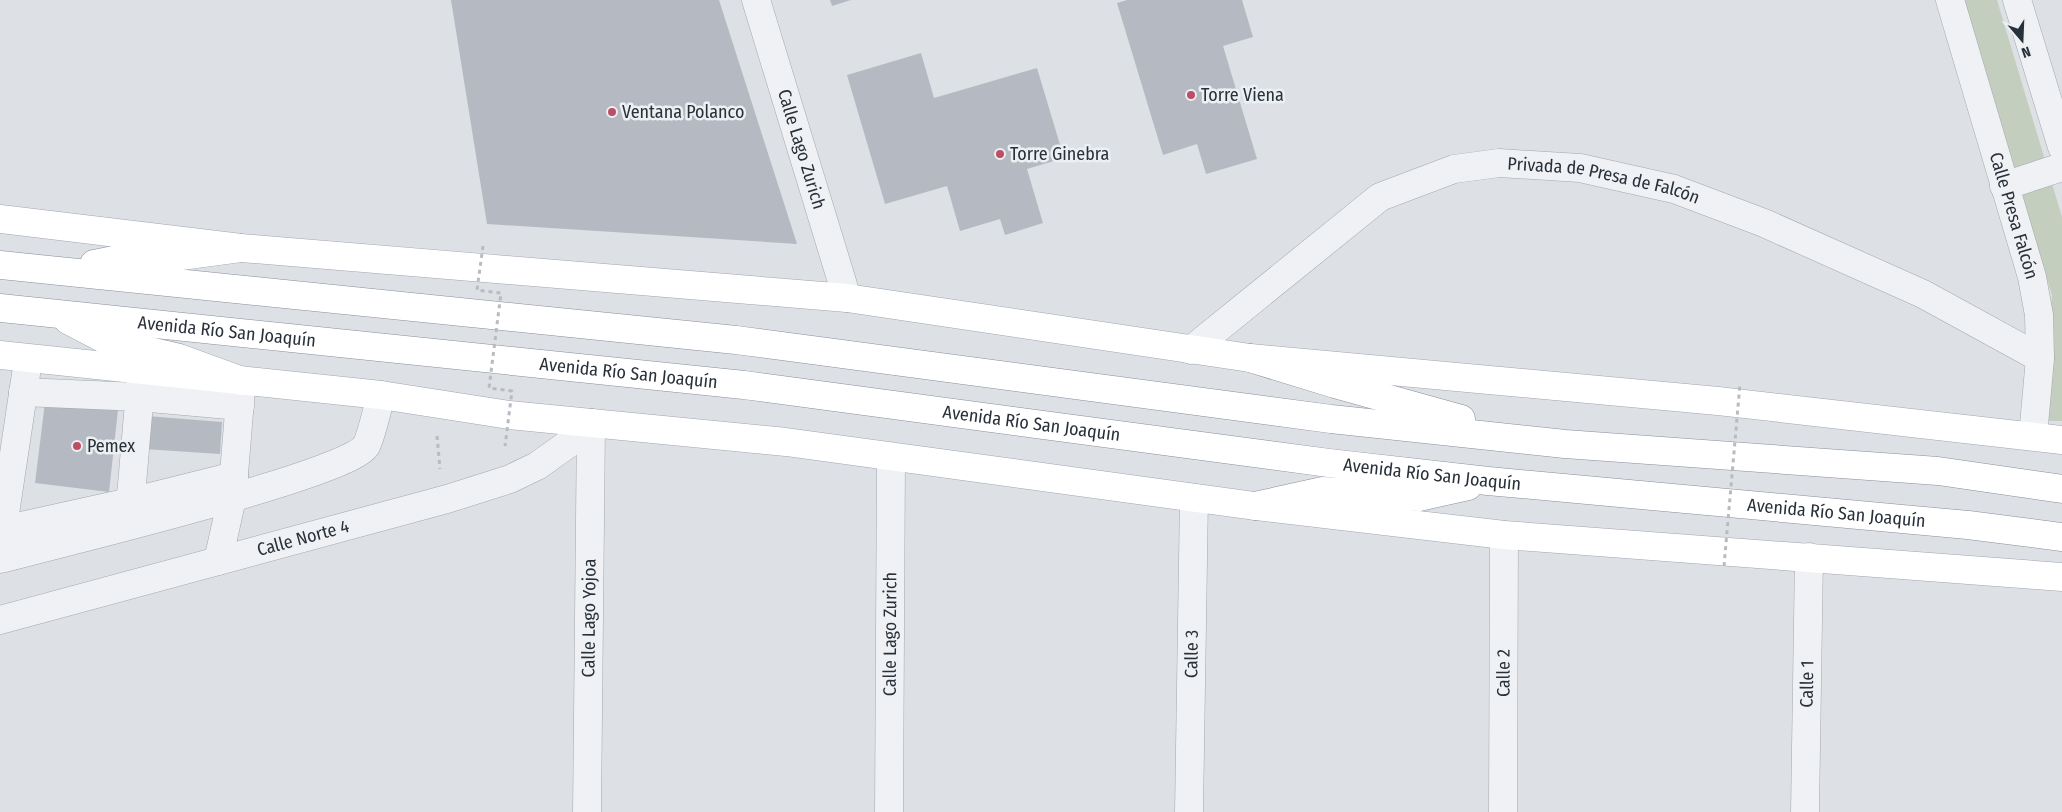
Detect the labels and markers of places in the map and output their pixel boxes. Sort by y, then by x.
place label: Torre Viena [1201,84,1284,106]
marker: Torre Viena [1185,89,1197,101]
place label: Ventana Polanco [622,101,744,123]
marker: Ventana Polanco [606,106,618,118]
place label: Torre Ginebra [1010,143,1110,165]
marker: Torre Ginebra [994,148,1006,160]
place label: Pemex [87,435,135,457]
marker: Pemex [71,440,83,452]

